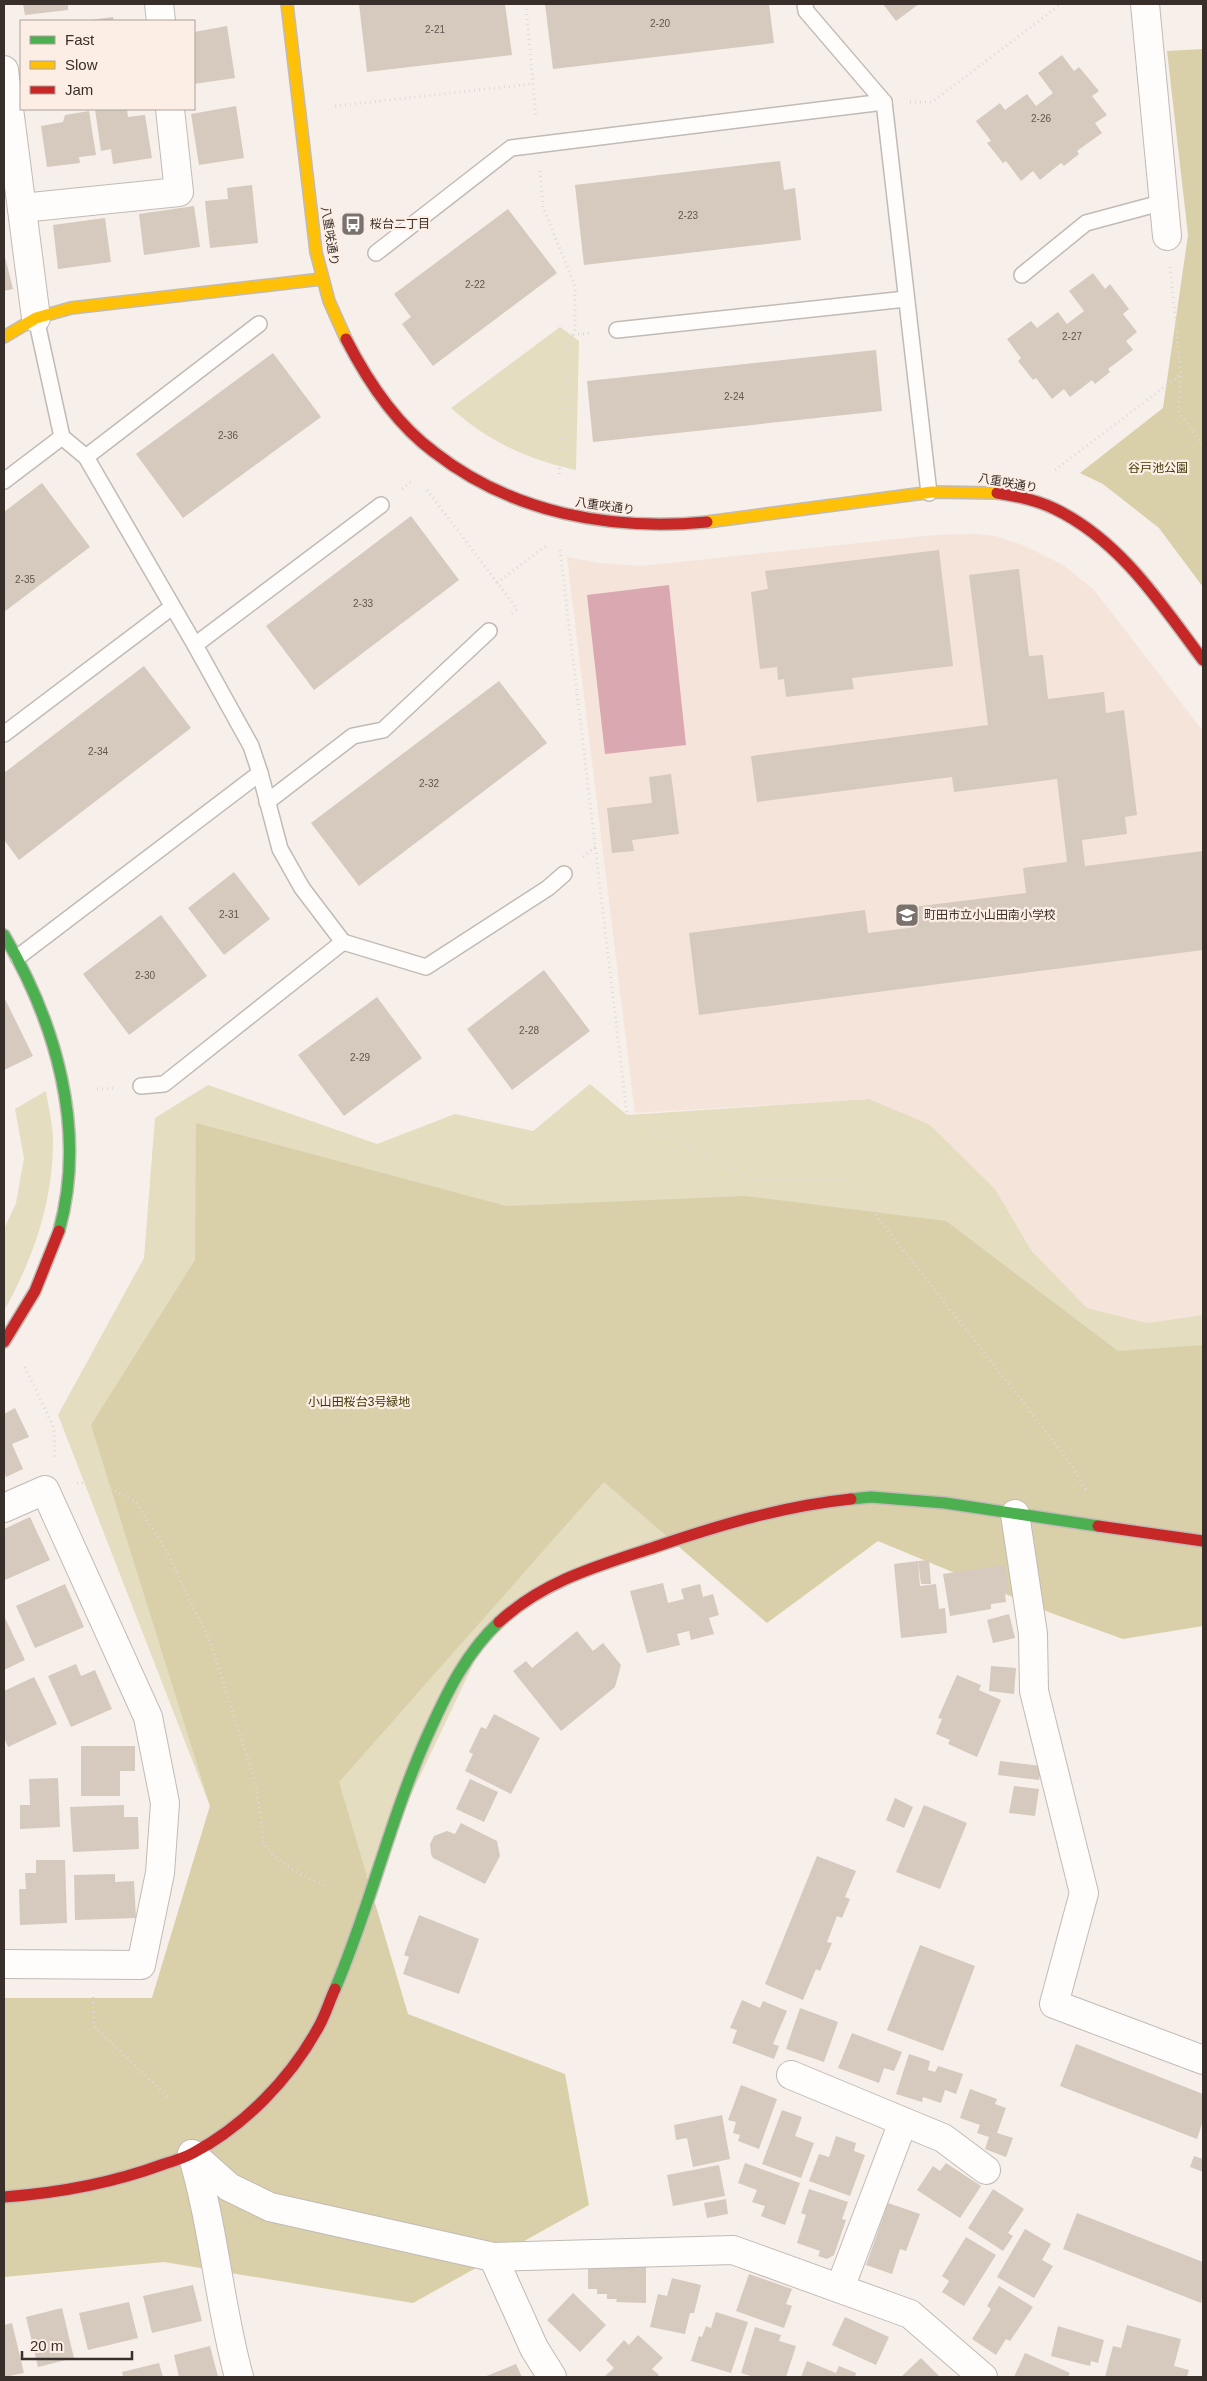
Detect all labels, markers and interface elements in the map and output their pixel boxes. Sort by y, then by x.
house number: 2-20 [650,18,670,29]
legend [20,20,195,110]
house number: 2-21 [425,24,445,35]
text: Fast [65,31,95,48]
text: Slow [65,56,98,73]
text: Jam [65,81,93,98]
house number: 2-26 [1031,113,1051,124]
street label: 八重咲通り [318,205,342,267]
house number: 2-23 [678,210,698,221]
bus stop icon: 桜台二丁目 [340,211,366,237]
place label: 桜台二丁目 [370,217,430,231]
house number: 2-22 [465,279,485,290]
house number: 2-27 [1062,331,1082,342]
house number: 2-24 [724,391,744,402]
house number: 2-36 [218,430,238,441]
park label: 谷戸池公園 [1128,461,1188,475]
street label: 八重咲通り [977,471,1039,495]
street label: 八重咲通り [574,495,636,517]
house number: 2-35 [15,574,35,585]
house number: 2-33 [353,598,373,609]
house number: 2-34 [88,746,108,757]
house number: 2-32 [419,778,439,789]
school or university icon: 町田市立小山田南小学校 [894,902,920,928]
place label: 町田市立小山田南小学校 [924,908,1056,922]
house number: 2-31 [219,909,239,920]
house number: 2-30 [135,970,155,981]
house number: 2-28 [519,1025,539,1036]
house number: 2-29 [350,1052,370,1063]
park label: 小山田桜台3号緑地 [308,1395,410,1409]
scale bar [22,2328,132,2360]
text: 20 m [30,2337,63,2354]

